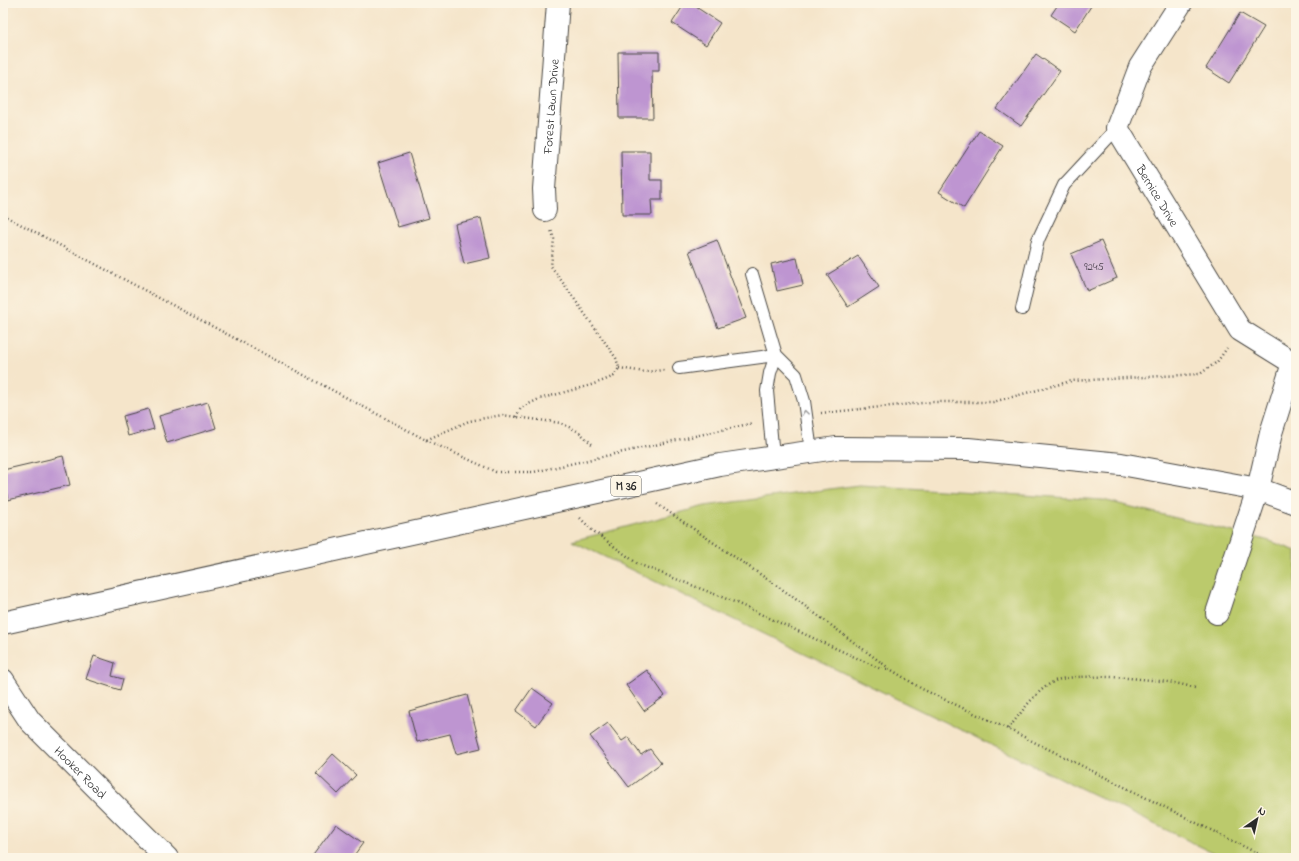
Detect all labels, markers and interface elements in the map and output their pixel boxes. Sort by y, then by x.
street label: Forest Lawn Drive [539,58,565,156]
street label: Bernice Drive [1130,161,1183,231]
house number: 9245 [1084,259,1104,275]
one-way arrow [801,410,810,416]
road number: M 36 [611,476,641,496]
street label: Hooker Road [49,742,111,804]
north arrow [1237,799,1277,839]
text: N [1254,803,1270,820]

